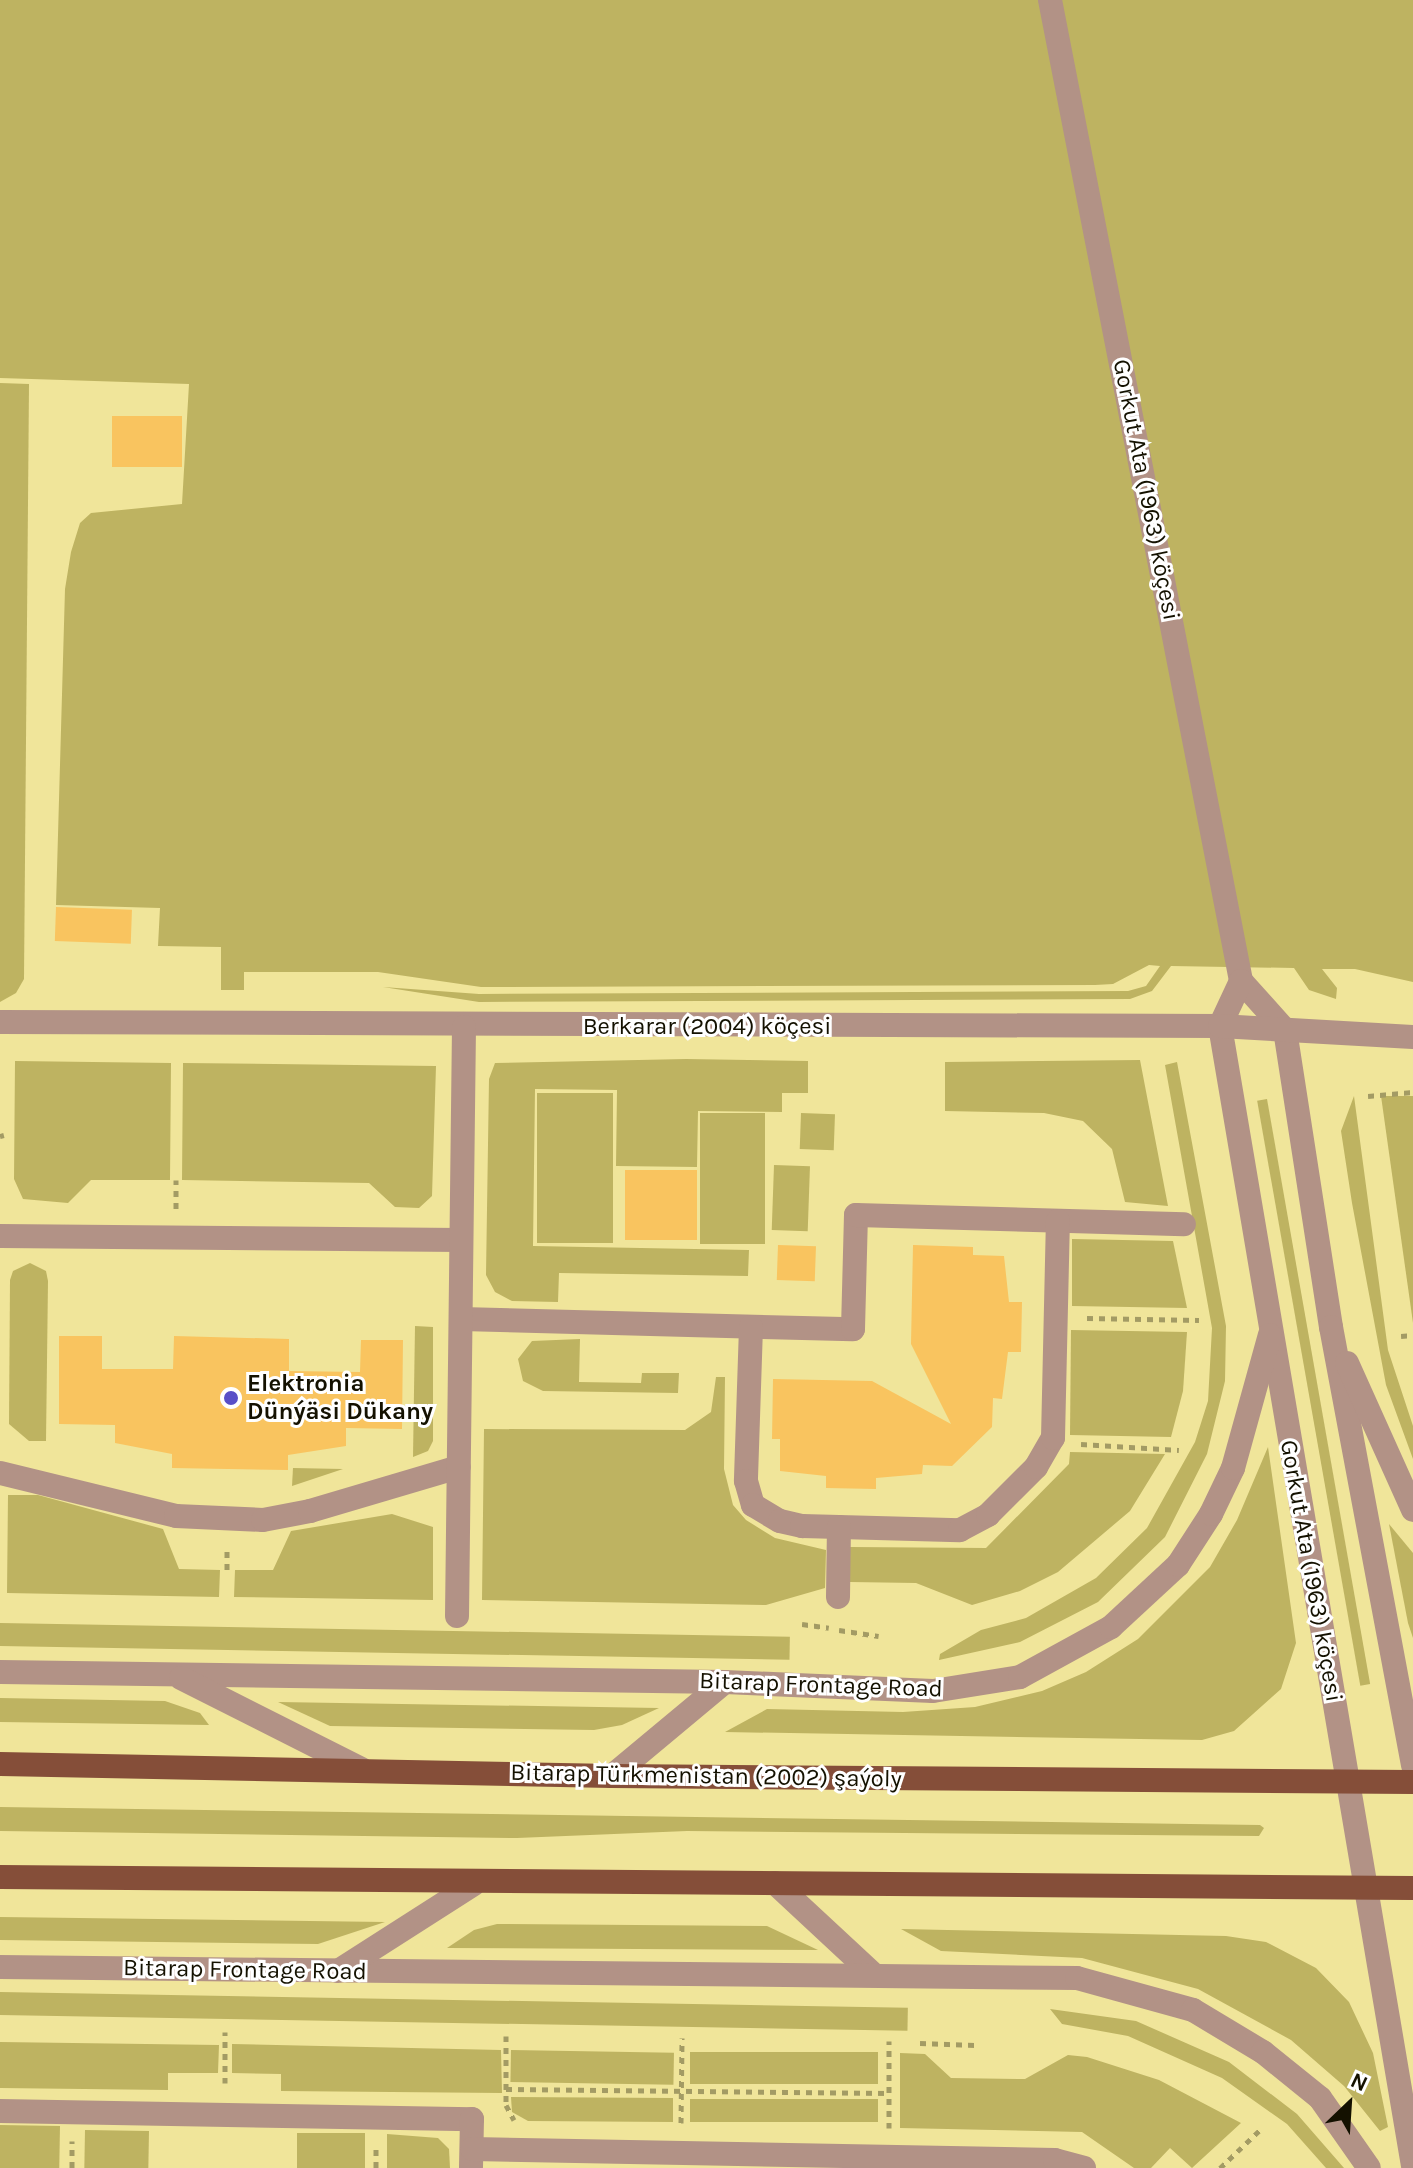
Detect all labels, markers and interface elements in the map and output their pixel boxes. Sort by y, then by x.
street label: Gorkut Ata (1963) köçesi [1107,357,1185,623]
street label: Berkarar (2004) köçesi [583,1013,831,1041]
place label: Elektronia Dünýäsi Dükany [247,1370,433,1426]
marker: Elektronia Dünýäsi Dükany [222,1389,240,1407]
street label: Gorkut Ata (1963) köçesi [1274,1438,1348,1704]
street label: Bitarap Frontage Road [699,1666,943,1704]
street label: Bitarap Türkmenistan (2002) şaýoly [510,1758,902,1794]
street label: Bitarap Frontage Road [123,1953,367,1987]
north arrow [1309,2064,1389,2144]
text: N [1346,2067,1372,2097]

